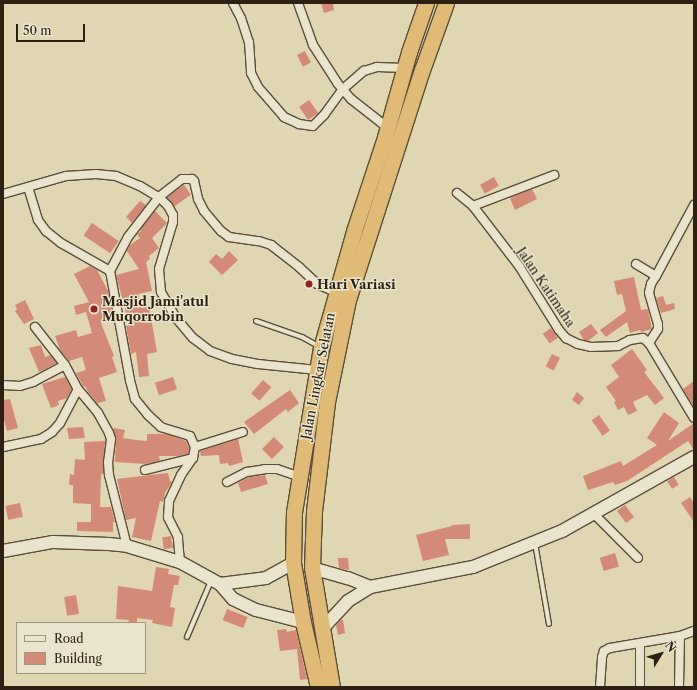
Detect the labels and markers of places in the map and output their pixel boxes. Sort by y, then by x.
place label: Hari Variasi [317,276,396,292]
marker: Hari Variasi [304,279,314,289]
place label: Masjid Jami'atul Muqorrobin [102,294,209,325]
marker: Masjid Jami'atul Muqorrobin [89,304,99,314]

